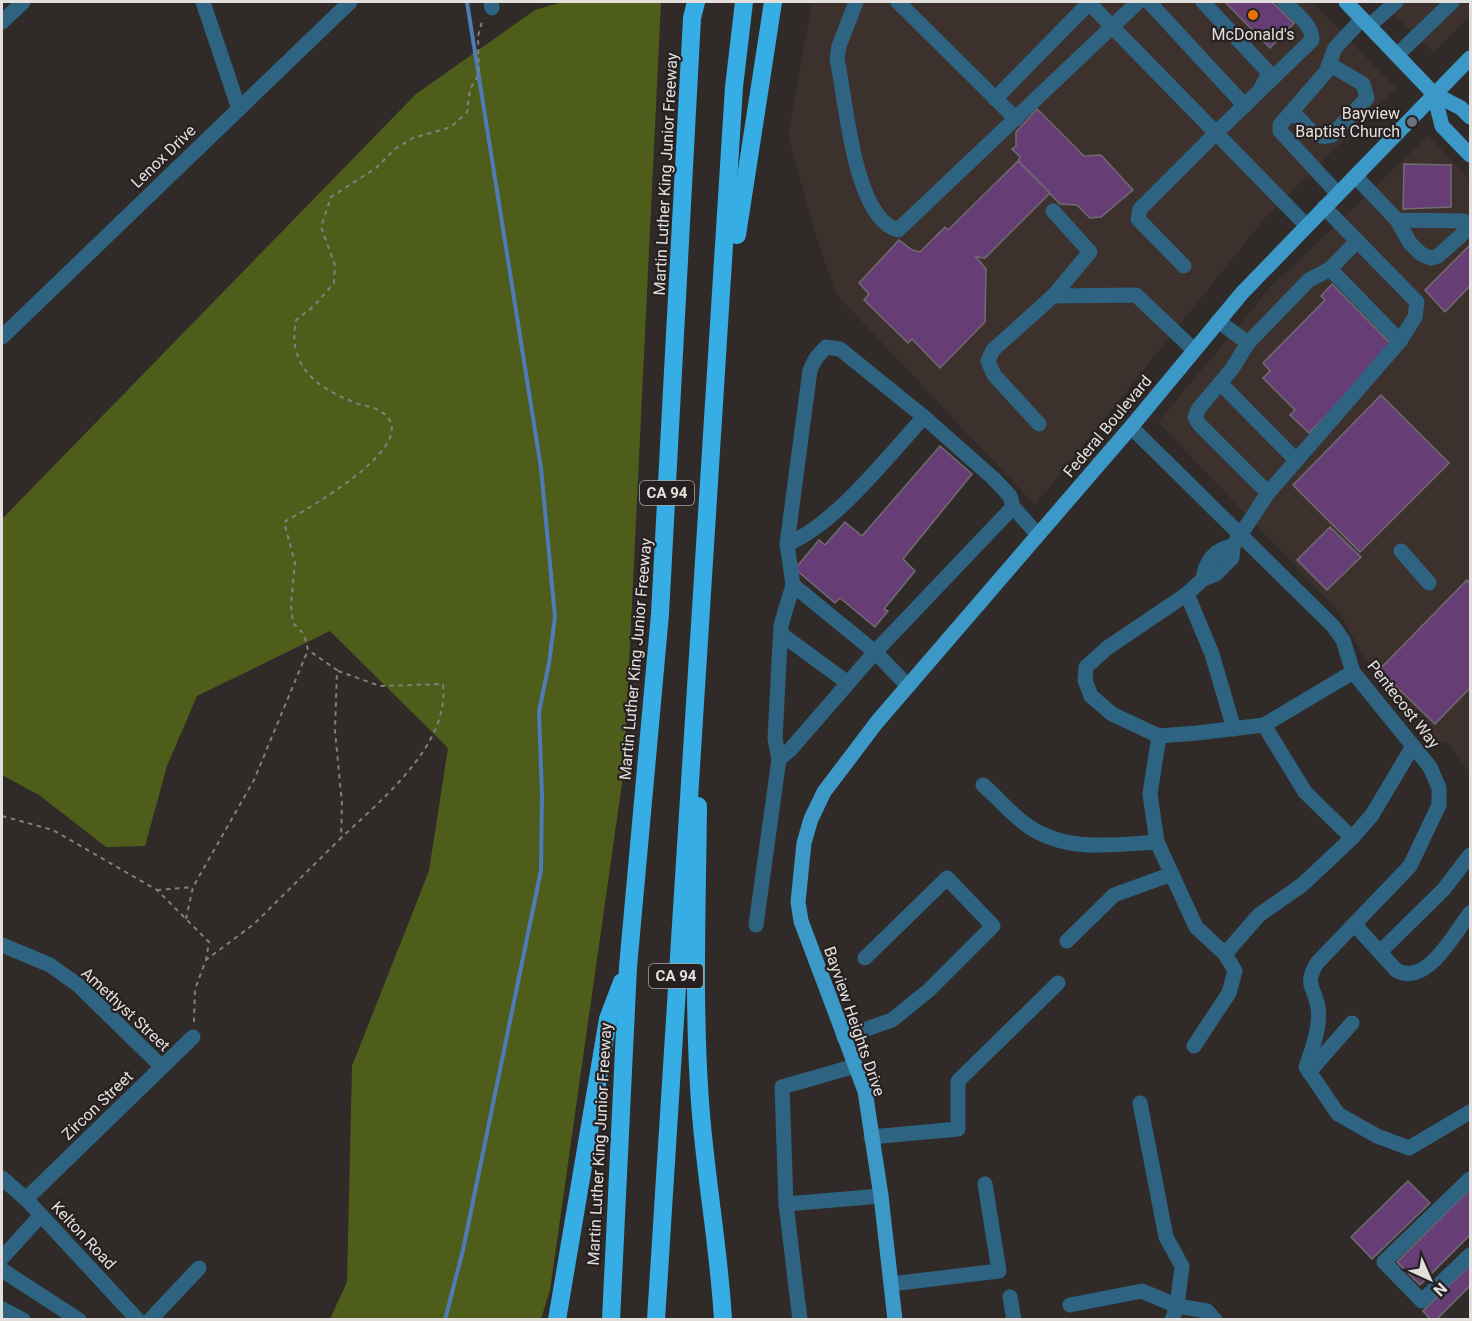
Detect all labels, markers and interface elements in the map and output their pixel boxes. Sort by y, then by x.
marker: McDonald's [1246,8,1260,22]
place label: McDonald's [1212,25,1294,44]
street label: Martin Luther King Junior Freeway [650,52,681,296]
place label: Bayview Baptist Church [1295,104,1400,141]
marker: Bayview Baptist Church [1405,115,1419,129]
street label: Lenox Drive [127,121,200,192]
street label: Federal Boulevard [1059,372,1156,481]
road number: CA 94 [640,481,694,505]
street label: Martin Luther King Junior Freeway [615,537,656,781]
street label: Pentecost Way [1363,657,1444,752]
street label: Bayview Heights Drive [820,944,889,1099]
street label: Amethyst Street [77,963,174,1055]
road number: CA 94 [649,964,703,988]
street label: Martin Luther King Junior Freeway [584,1022,615,1266]
street label: Zircon Street [58,1067,137,1144]
street label: Kelton Road [47,1197,120,1273]
north arrow [1400,1249,1460,1309]
text: N [1430,1279,1451,1300]

